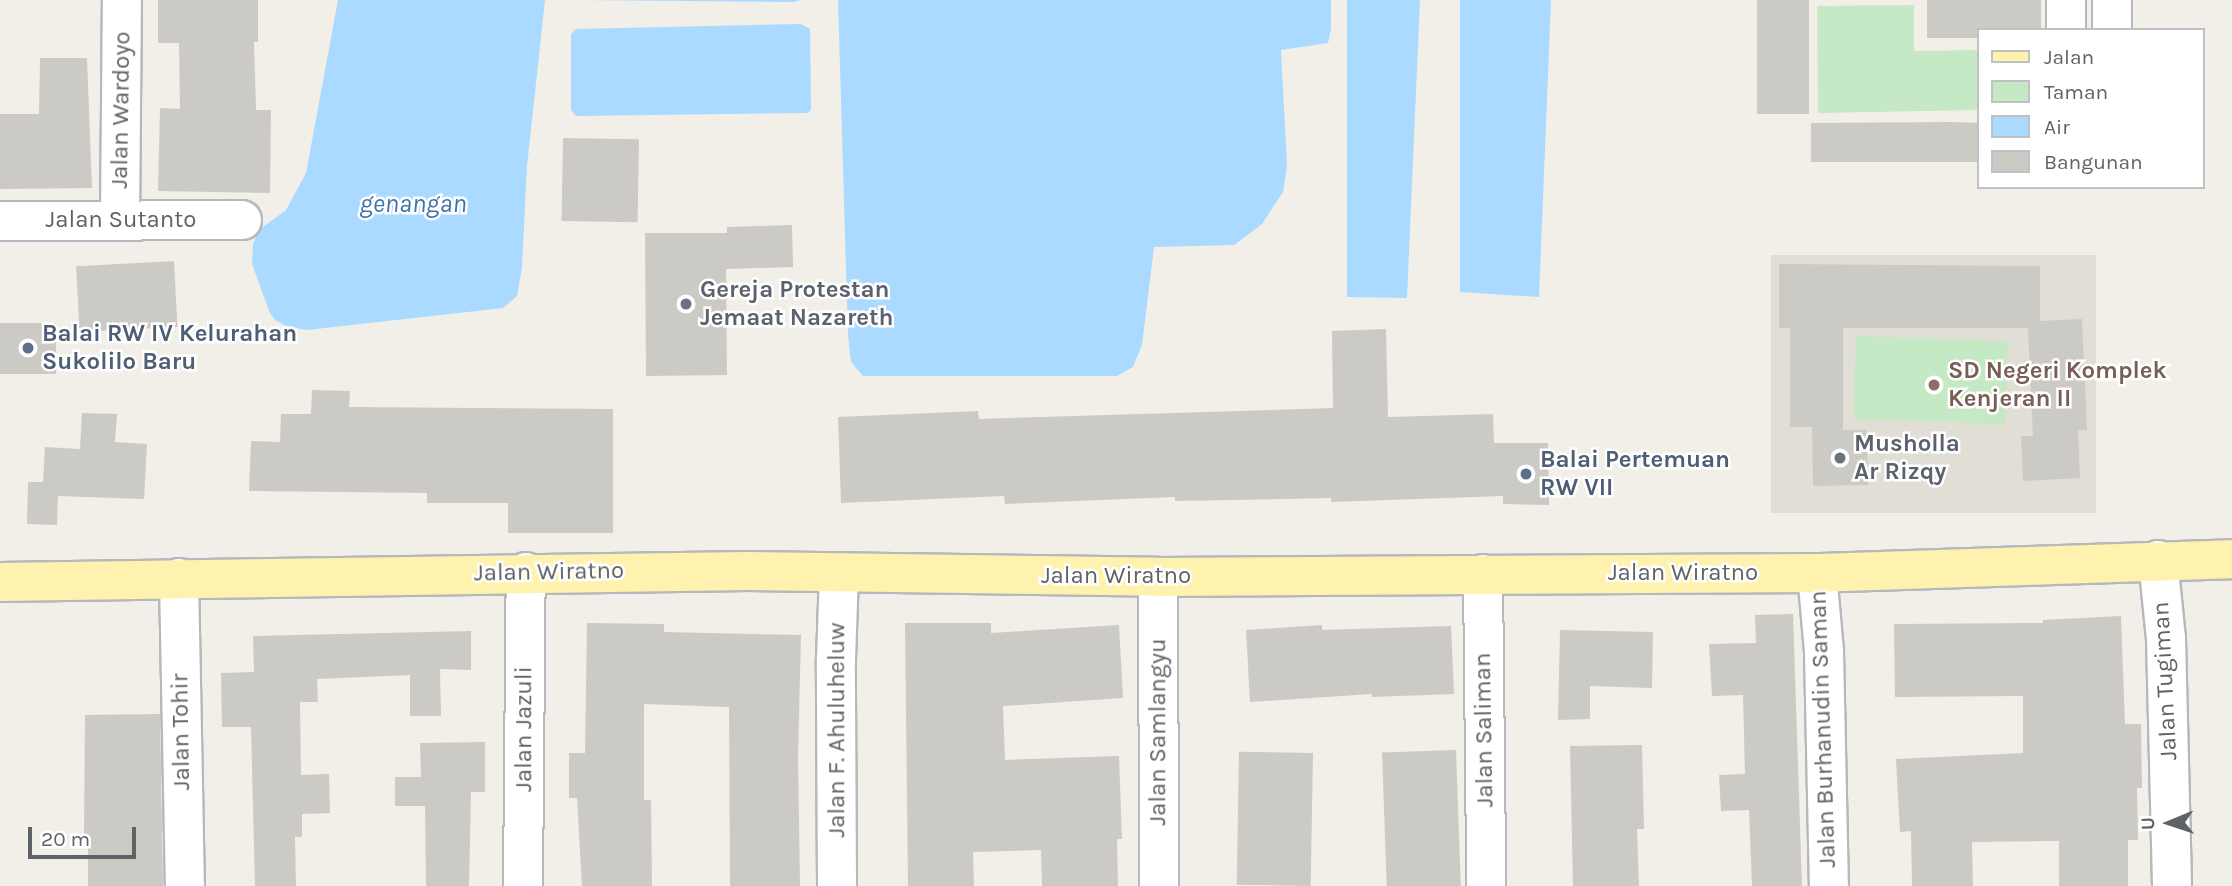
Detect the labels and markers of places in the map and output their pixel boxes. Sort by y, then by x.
place label: Gereja Protestan Jemaat Nazareth [700,276,893,332]
marker: Gereja Protestan Jemaat Nazareth [678,296,694,312]
place label: Balai RW IV Kelurahan Sukolilo Baru [42,320,297,376]
marker: Balai RW IV Kelurahan Sukolilo Baru [20,340,36,356]
place label: SD Negeri Komplek Kenjeran II [1948,357,2167,413]
marker: SD Negeri Komplek Kenjeran II [1926,377,1942,393]
place label: Musholla Ar Rizqy [1854,430,1960,486]
place label: Balai Pertemuan RW VII [1540,446,1730,502]
marker: Musholla Ar Rizqy [1832,450,1848,466]
marker: Balai Pertemuan RW VII [1518,466,1534,482]

